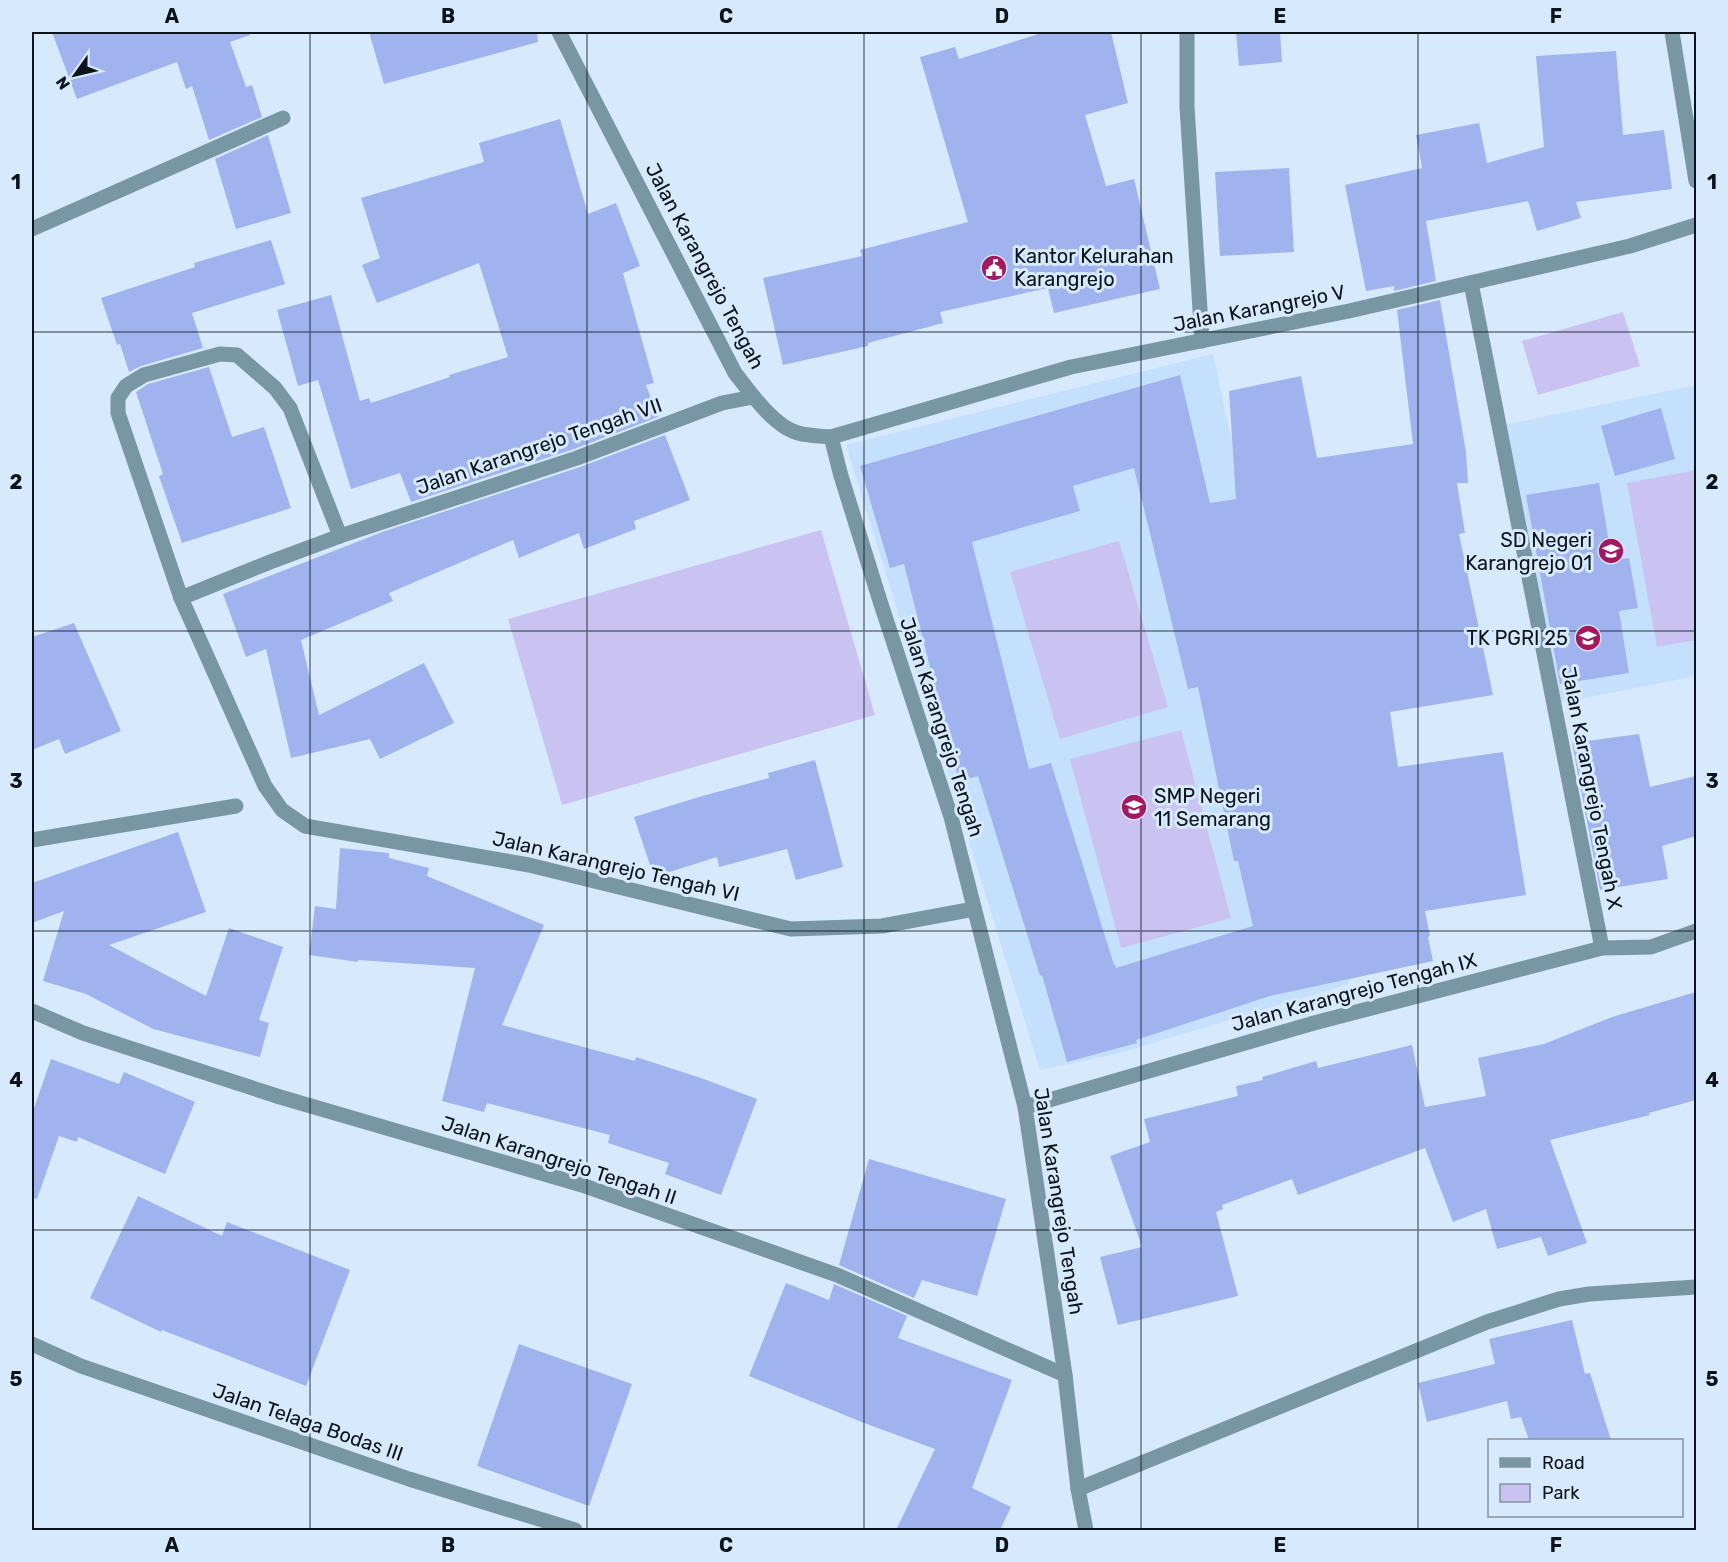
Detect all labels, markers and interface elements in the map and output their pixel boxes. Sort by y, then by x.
text: A [165,4,180,28]
text: B [441,4,455,28]
text: C [719,4,733,28]
text: D [995,4,1009,28]
text: E [1274,4,1286,28]
text: F [1550,4,1562,28]
north arrow [45,45,105,105]
text: N [52,73,74,93]
street label: Jalan Karangrejo Tengah [640,159,770,373]
text: 1 [11,170,21,194]
text: 1 [1707,170,1717,194]
place label: Kantor Kelurahan Karangrejo [1014,244,1174,291]
public building icon: Kantor Kelurahan Karangrejo [979,253,1009,283]
street label: Jalan Karangrejo V [1171,280,1347,336]
street label: Jalan Karangrejo Tengah VII [413,393,665,499]
text: 2 [10,470,23,494]
text: 2 [1706,470,1719,494]
place label: SD Negeri Karangrejo 01 [1465,528,1592,575]
school or university icon: SD Negeri Karangrejo 01 [1596,536,1626,566]
street label: Jalan Karangrejo Tengah [895,614,989,840]
school or university icon: TK PGRI 25 [1573,623,1603,653]
place label: TK PGRI 25 [1466,626,1568,650]
street label: Jalan Karangrejo Tengah X [1557,664,1627,912]
text: 3 [9,769,23,793]
text: 3 [1705,769,1719,793]
place label: SMP Negeri 11 Semarang [1154,784,1271,831]
school or university icon: SMP Negeri 11 Semarang [1119,792,1149,822]
street label: Jalan Karangrejo Tengah VI [490,826,742,906]
street label: Jalan Karangrejo Tengah IX [1229,948,1479,1036]
text: 4 [9,1068,23,1092]
text: 4 [1705,1068,1719,1092]
street label: Jalan Karangrejo Tengah [1029,1086,1089,1316]
street label: Jalan Karangrejo Tengah II [439,1111,679,1209]
text: 5 [10,1367,23,1391]
text: 5 [1706,1367,1719,1391]
street label: Jalan Telaga Bodas III [210,1378,406,1466]
legend [1488,1439,1683,1517]
text: Road [1542,1452,1585,1474]
text: Park [1542,1482,1580,1504]
text: A [165,1533,180,1557]
text: B [441,1533,455,1557]
text: C [719,1533,733,1557]
text: D [995,1533,1009,1557]
text: E [1274,1533,1286,1557]
text: F [1550,1533,1562,1557]

